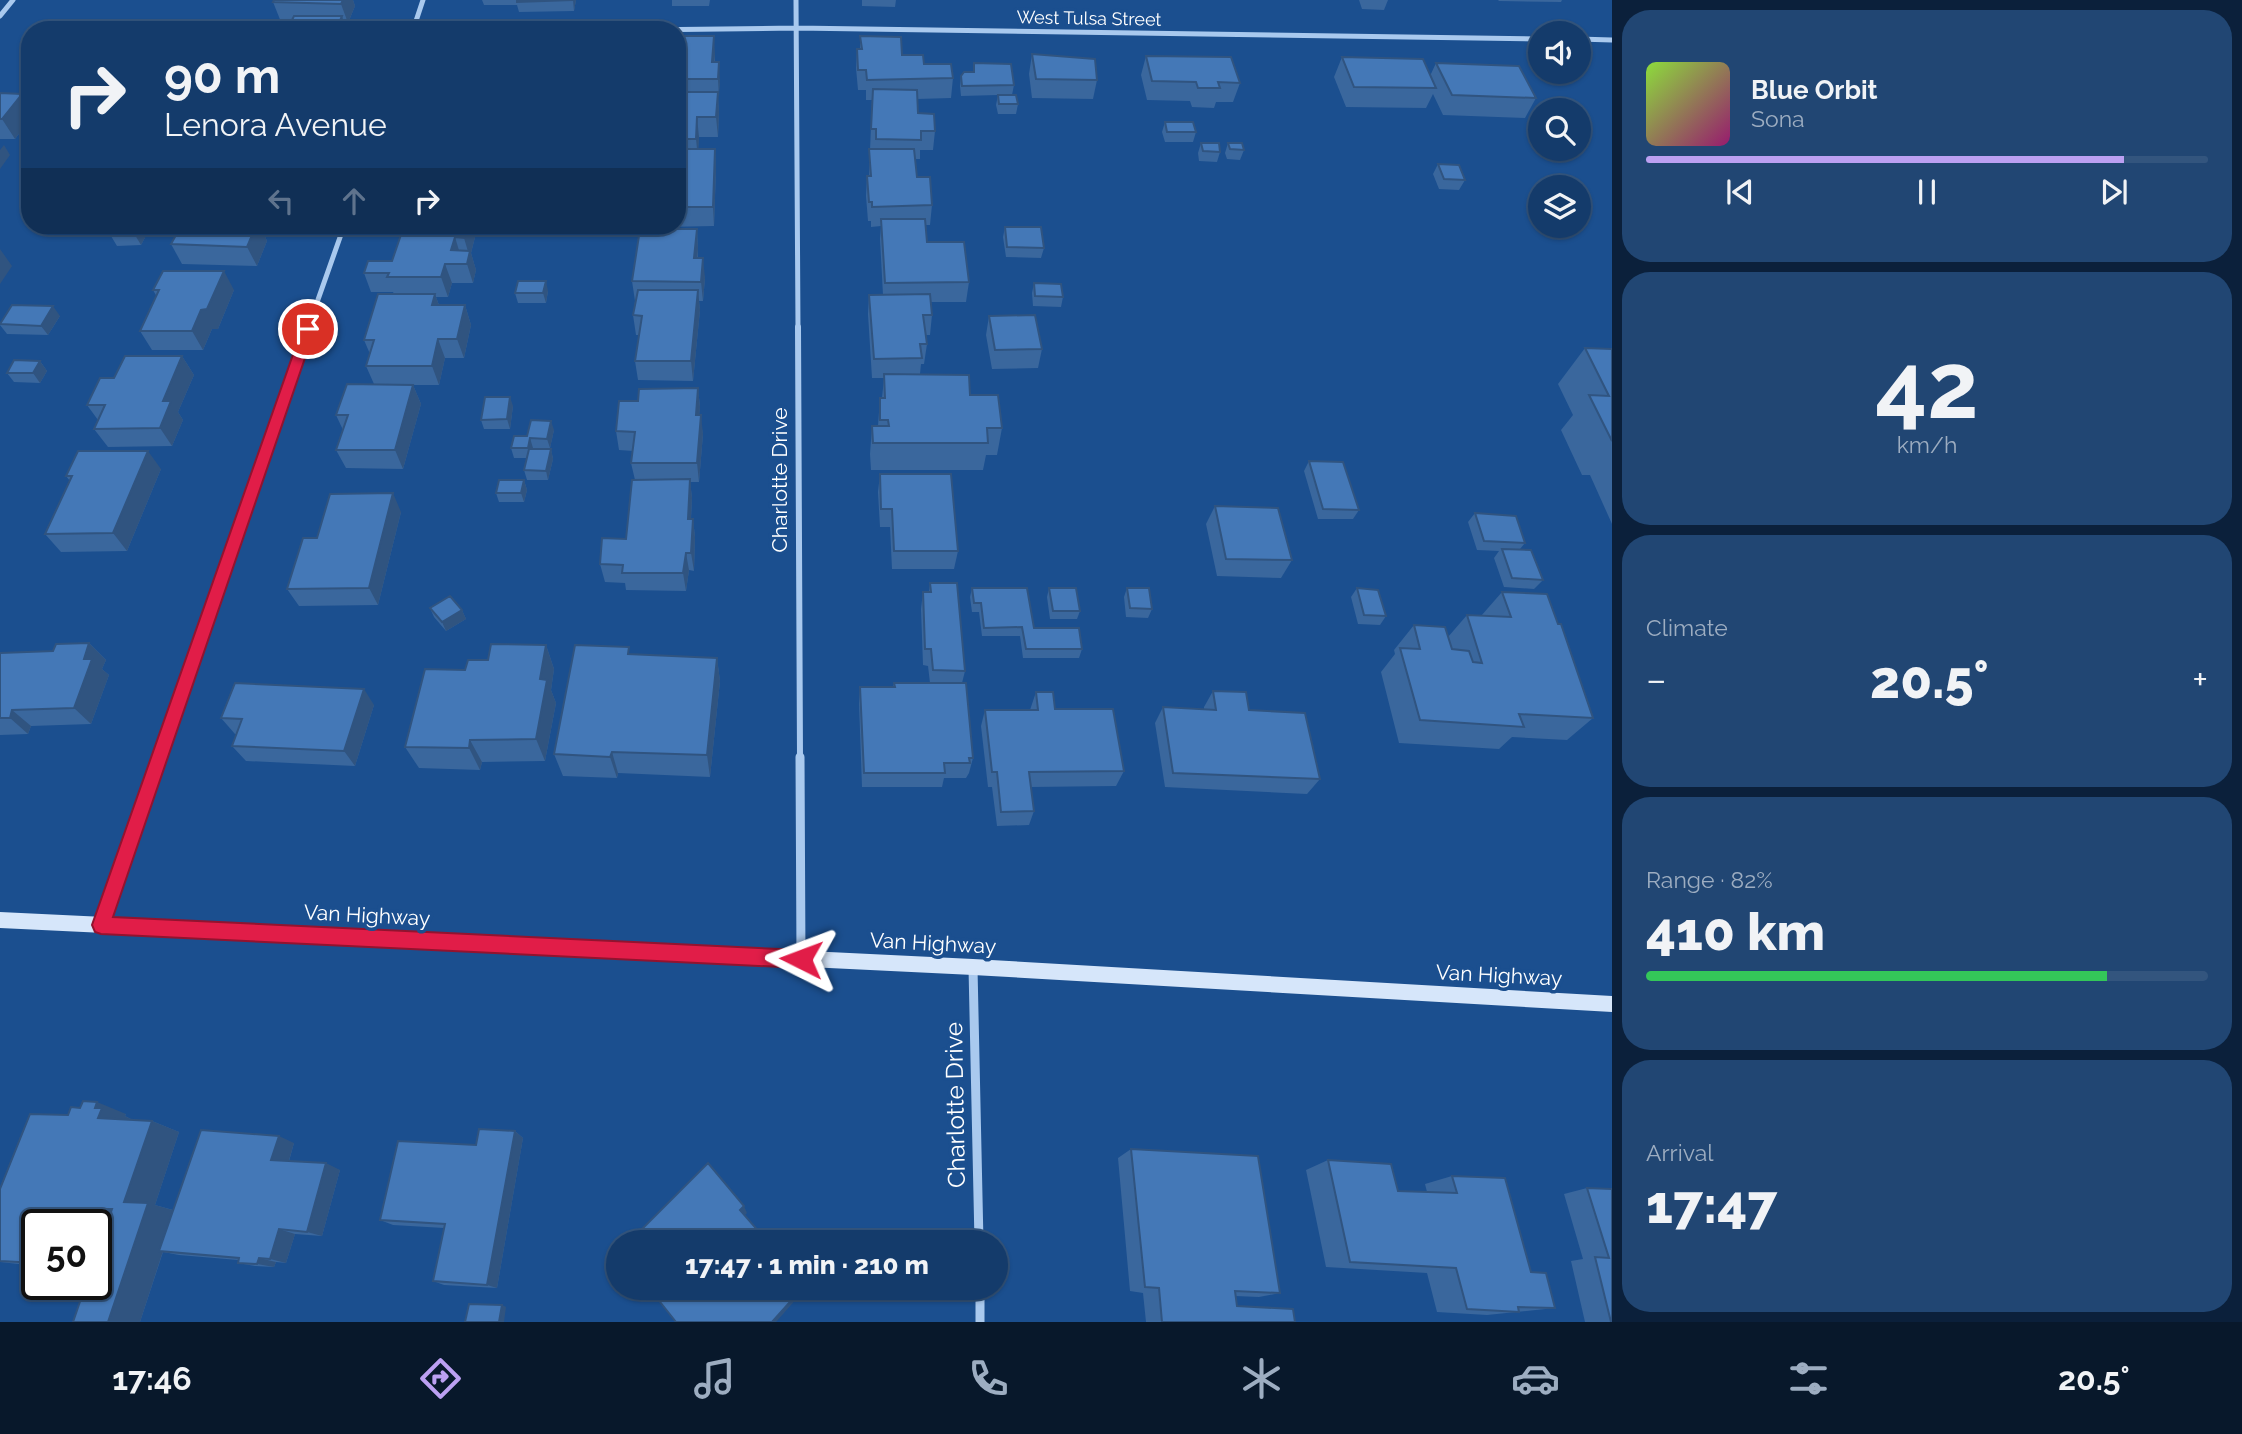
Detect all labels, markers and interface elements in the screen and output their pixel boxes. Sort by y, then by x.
street label: West Tulsa Street [1016,6,1162,30]
map controls [1528,21,1591,238]
button: sound [1528,21,1591,84]
text: 90 m [164,47,280,104]
icon: right [49,49,140,140]
text: Blue Orbit [1751,75,1878,105]
button: search [1528,98,1591,161]
text: Sona [1751,105,1805,132]
text: Lenora Avenue [164,106,387,143]
icon: previous [1721,173,1759,211]
icon: pause [1908,173,1946,211]
icon: next [2095,173,2133,211]
button: layers [1528,175,1591,238]
icon: left [262,182,300,220]
icon: ahead [335,182,373,220]
icon: right [408,182,446,220]
pin [278,299,338,359]
icon: arrive [289,310,327,348]
text: 42 [1875,332,1979,439]
street label: Charlotte Drive [767,407,792,553]
text: km/h [1897,431,1957,458]
text: Climate [1646,614,1728,641]
text: 20.5° [1870,649,1989,710]
text: − [1646,657,1666,702]
text: + [2192,657,2208,702]
text: Range · 82% [1646,866,1773,893]
street label: Van Highway [303,899,431,931]
text: 410 km [1646,901,1825,962]
position arrow [764,922,838,996]
street label: Van Highway [869,927,997,959]
street label: Van Highway [1435,959,1563,991]
street label: Charlotte Drive [939,1022,971,1188]
text: Arrival [1646,1139,1713,1166]
text: 17:47 [1646,1174,1777,1235]
speed limit sign: 50 [21,1209,112,1300]
text: 17:47 · 1 min · 210 m [685,1250,929,1280]
icon: directions [416,1354,465,1403]
icon: music [690,1354,739,1403]
icon: phone [964,1354,1013,1403]
icon: climate [1237,1354,1286,1403]
icon: car [1511,1354,1560,1403]
icon: filters [1784,1354,1833,1403]
text: 17:46 [112,1360,192,1397]
text: 20.5° [2058,1360,2130,1397]

